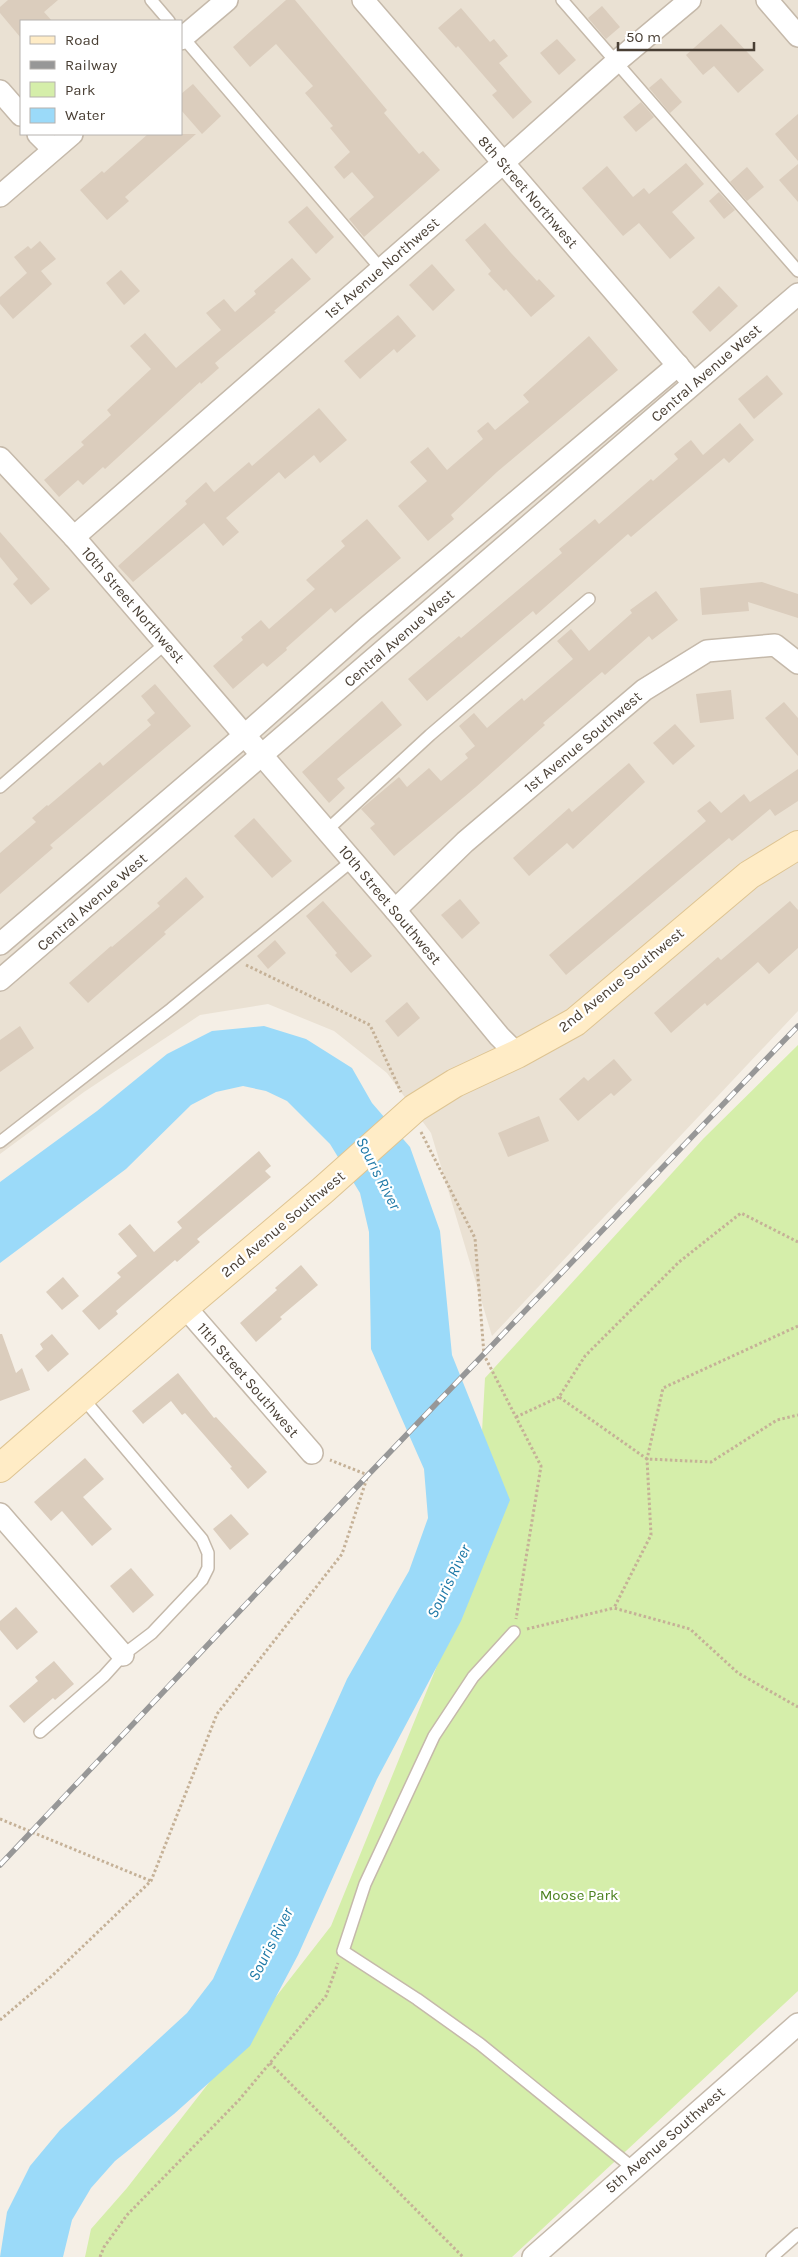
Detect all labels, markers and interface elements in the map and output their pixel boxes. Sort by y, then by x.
legend [20,20,182,135]
scale bar [618,20,754,52]
text: 50 m [626,28,661,46]
text: Road [65,31,100,49]
text: Railway [65,56,117,74]
text: Park [65,81,95,99]
text: Water [65,106,106,124]
street label: 8th Street Northwest [474,132,582,252]
street label: 1st Avenue Northwest [321,213,443,323]
street label: Central Avenue West [647,320,765,426]
street label: 10th Street Northwest [78,543,188,667]
street label: Central Avenue West [340,585,458,691]
street label: 1st Avenue Southwest [520,687,646,796]
street label: 10th Street Southwest [335,842,445,969]
street label: Central Avenue West [33,849,151,955]
street label: 2nd Avenue Southwest [555,924,688,1036]
water label: Souris River [352,1134,405,1213]
street label: 2nd Avenue Southwest [217,1167,349,1281]
street label: 11th Street Southwest [193,1319,303,1441]
water label: Souris River [423,1541,475,1621]
park label: Moose Park [540,1886,618,1904]
water label: Souris River [244,1904,297,1984]
street label: 5th Avenue Southwest [601,2083,729,2197]

